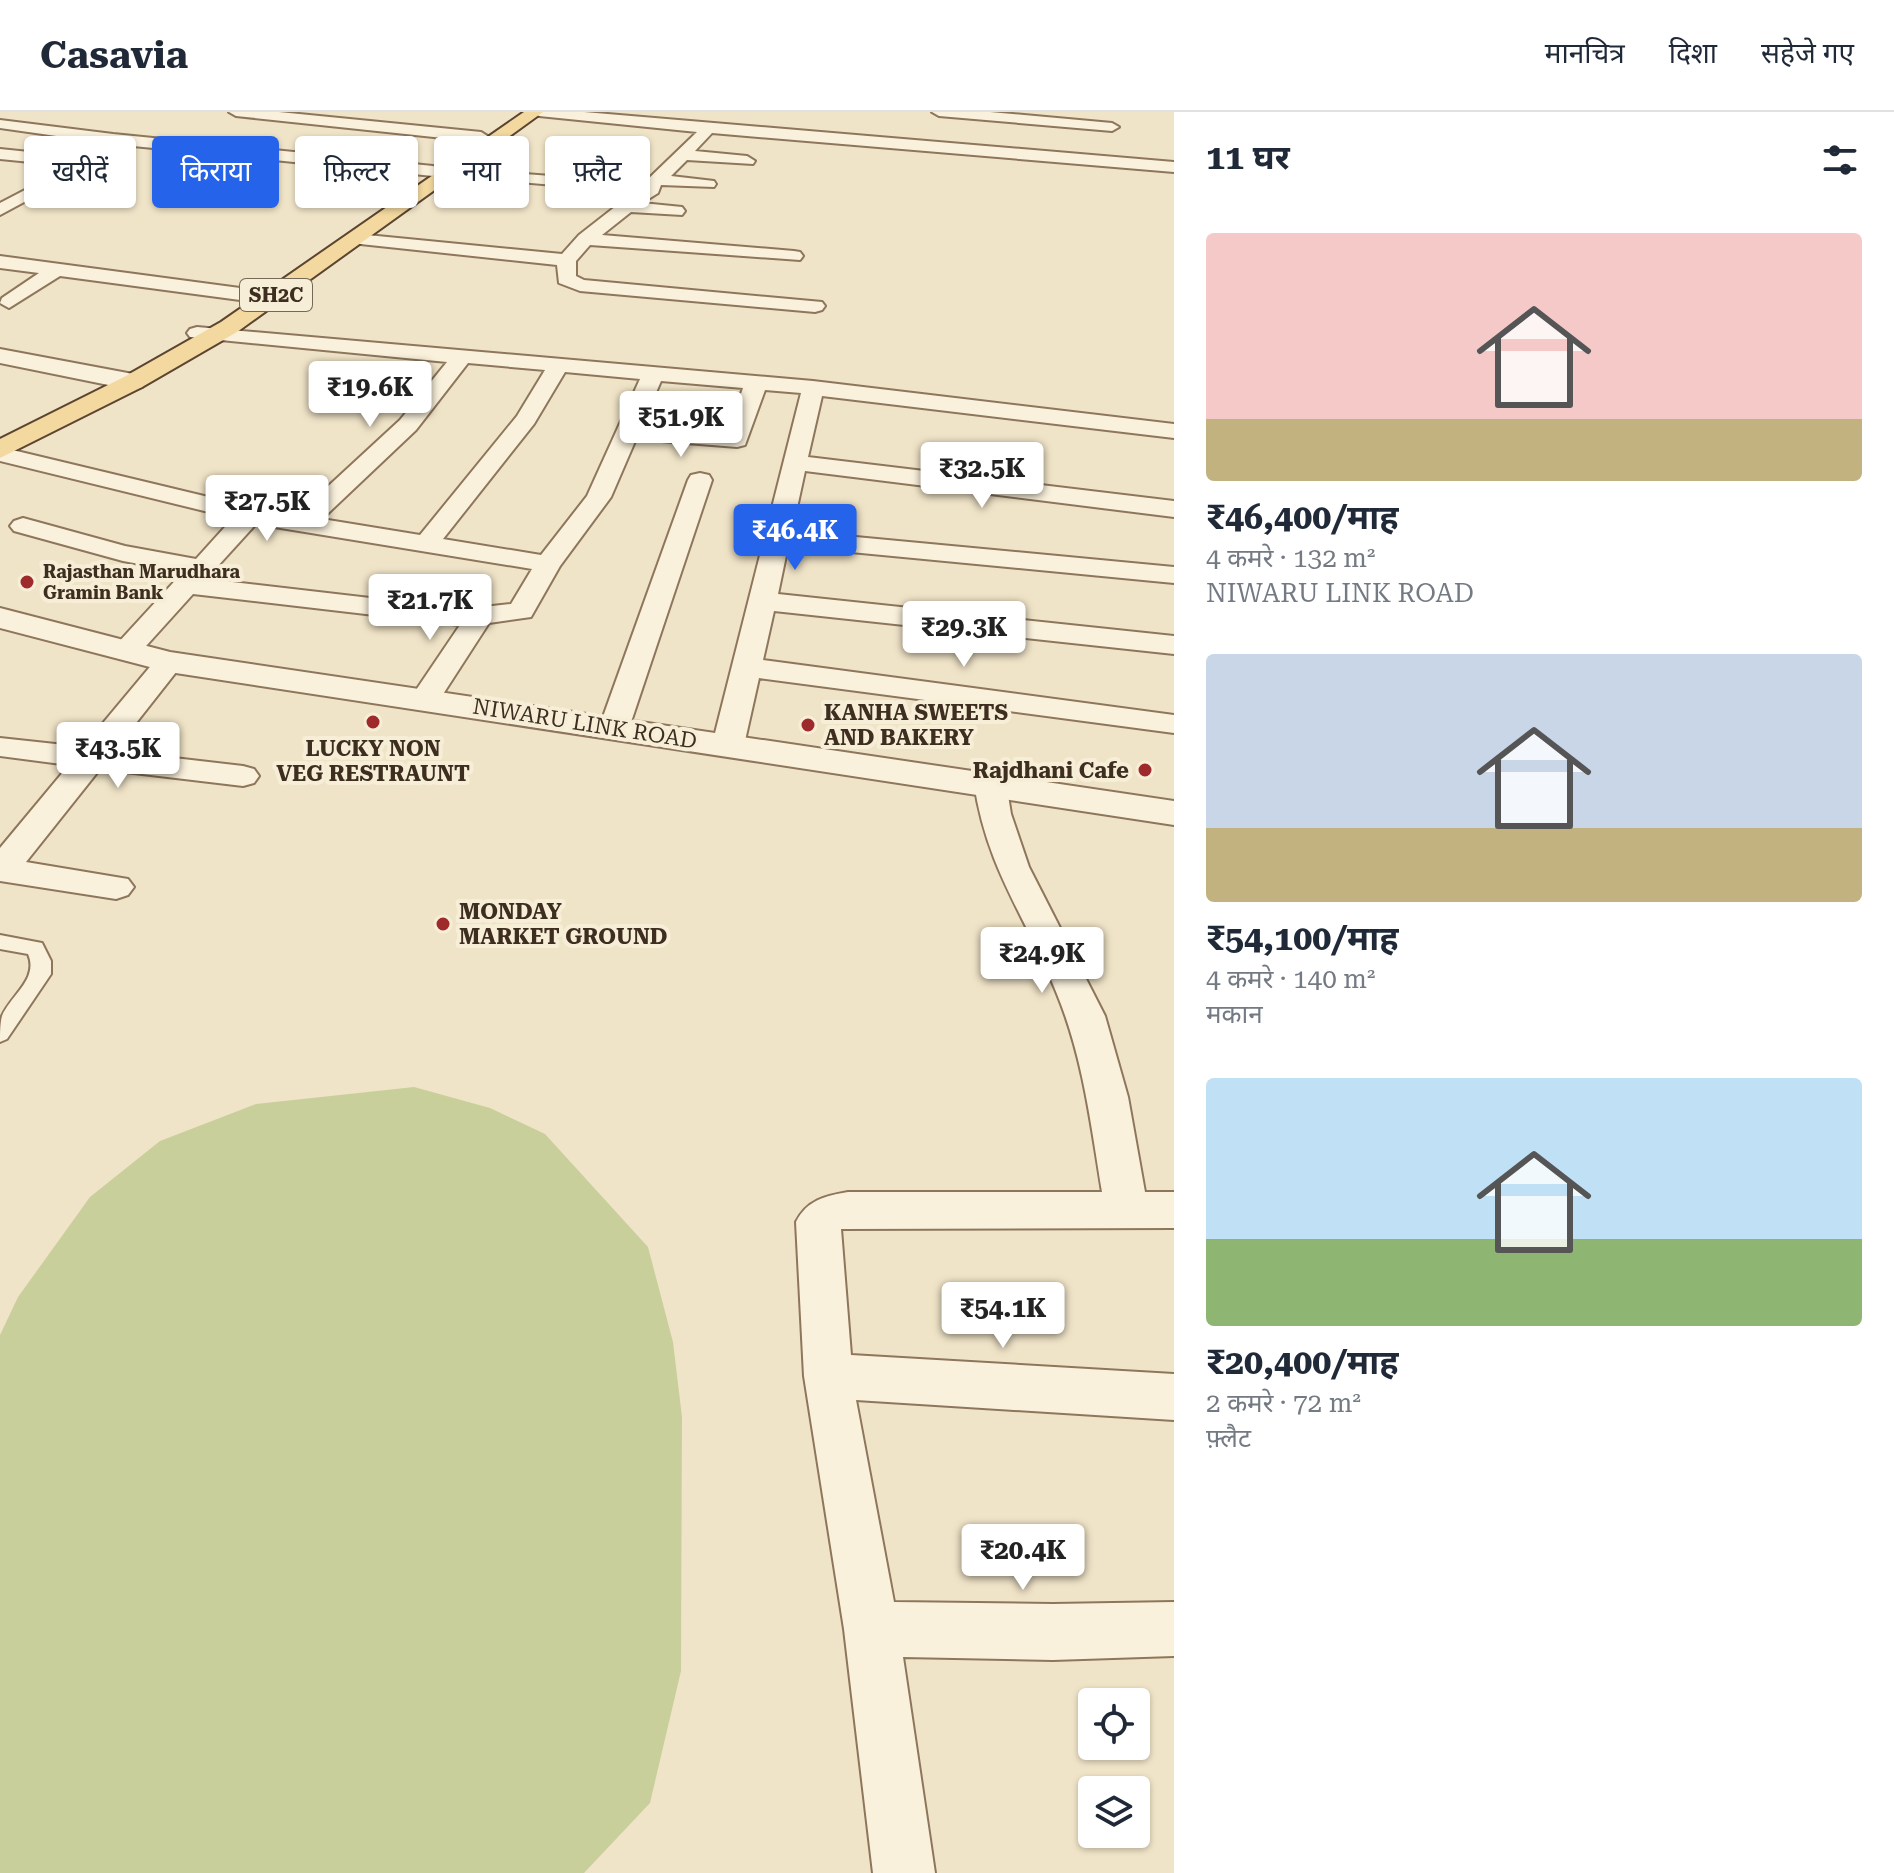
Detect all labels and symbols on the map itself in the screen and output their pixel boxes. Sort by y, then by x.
road number: SH2C [240,279,312,311]
pin: ₹19.6K [305,361,435,429]
pin: ₹51.9K [616,391,746,459]
pin: ₹32.5K [917,442,1047,510]
pin: ₹27.5K [202,475,332,543]
pin: ₹46.4K [730,504,860,572]
place label: Rajasthan Marudhara Gramin Bank [43,561,241,603]
marker: Rajasthan Marudhara Gramin Bank [18,573,36,591]
pin: ₹21.7K [365,574,495,642]
pin: ₹29.3K [899,601,1029,669]
street label: NIWARU LINK ROAD [471,693,699,754]
place label: KANHA SWEETS AND BAKERY [824,700,1008,750]
marker: LUCKY NON VEG RESTRAUNT [364,713,382,731]
marker: KANHA SWEETS AND BAKERY [799,716,817,734]
pin: ₹43.5K [53,722,183,790]
place label: LUCKY NON VEG RESTRAUNT [276,736,470,786]
place label: Rajdhani Cafe [973,758,1129,783]
marker: Rajdhani Cafe [1136,761,1154,779]
place label: MONDAY MARKET GROUND [459,899,668,949]
marker: MONDAY MARKET GROUND [434,915,452,933]
pin: ₹24.9K [977,927,1107,995]
pin: ₹54.1K [938,1282,1068,1350]
pin: ₹20.4K [958,1524,1088,1592]

